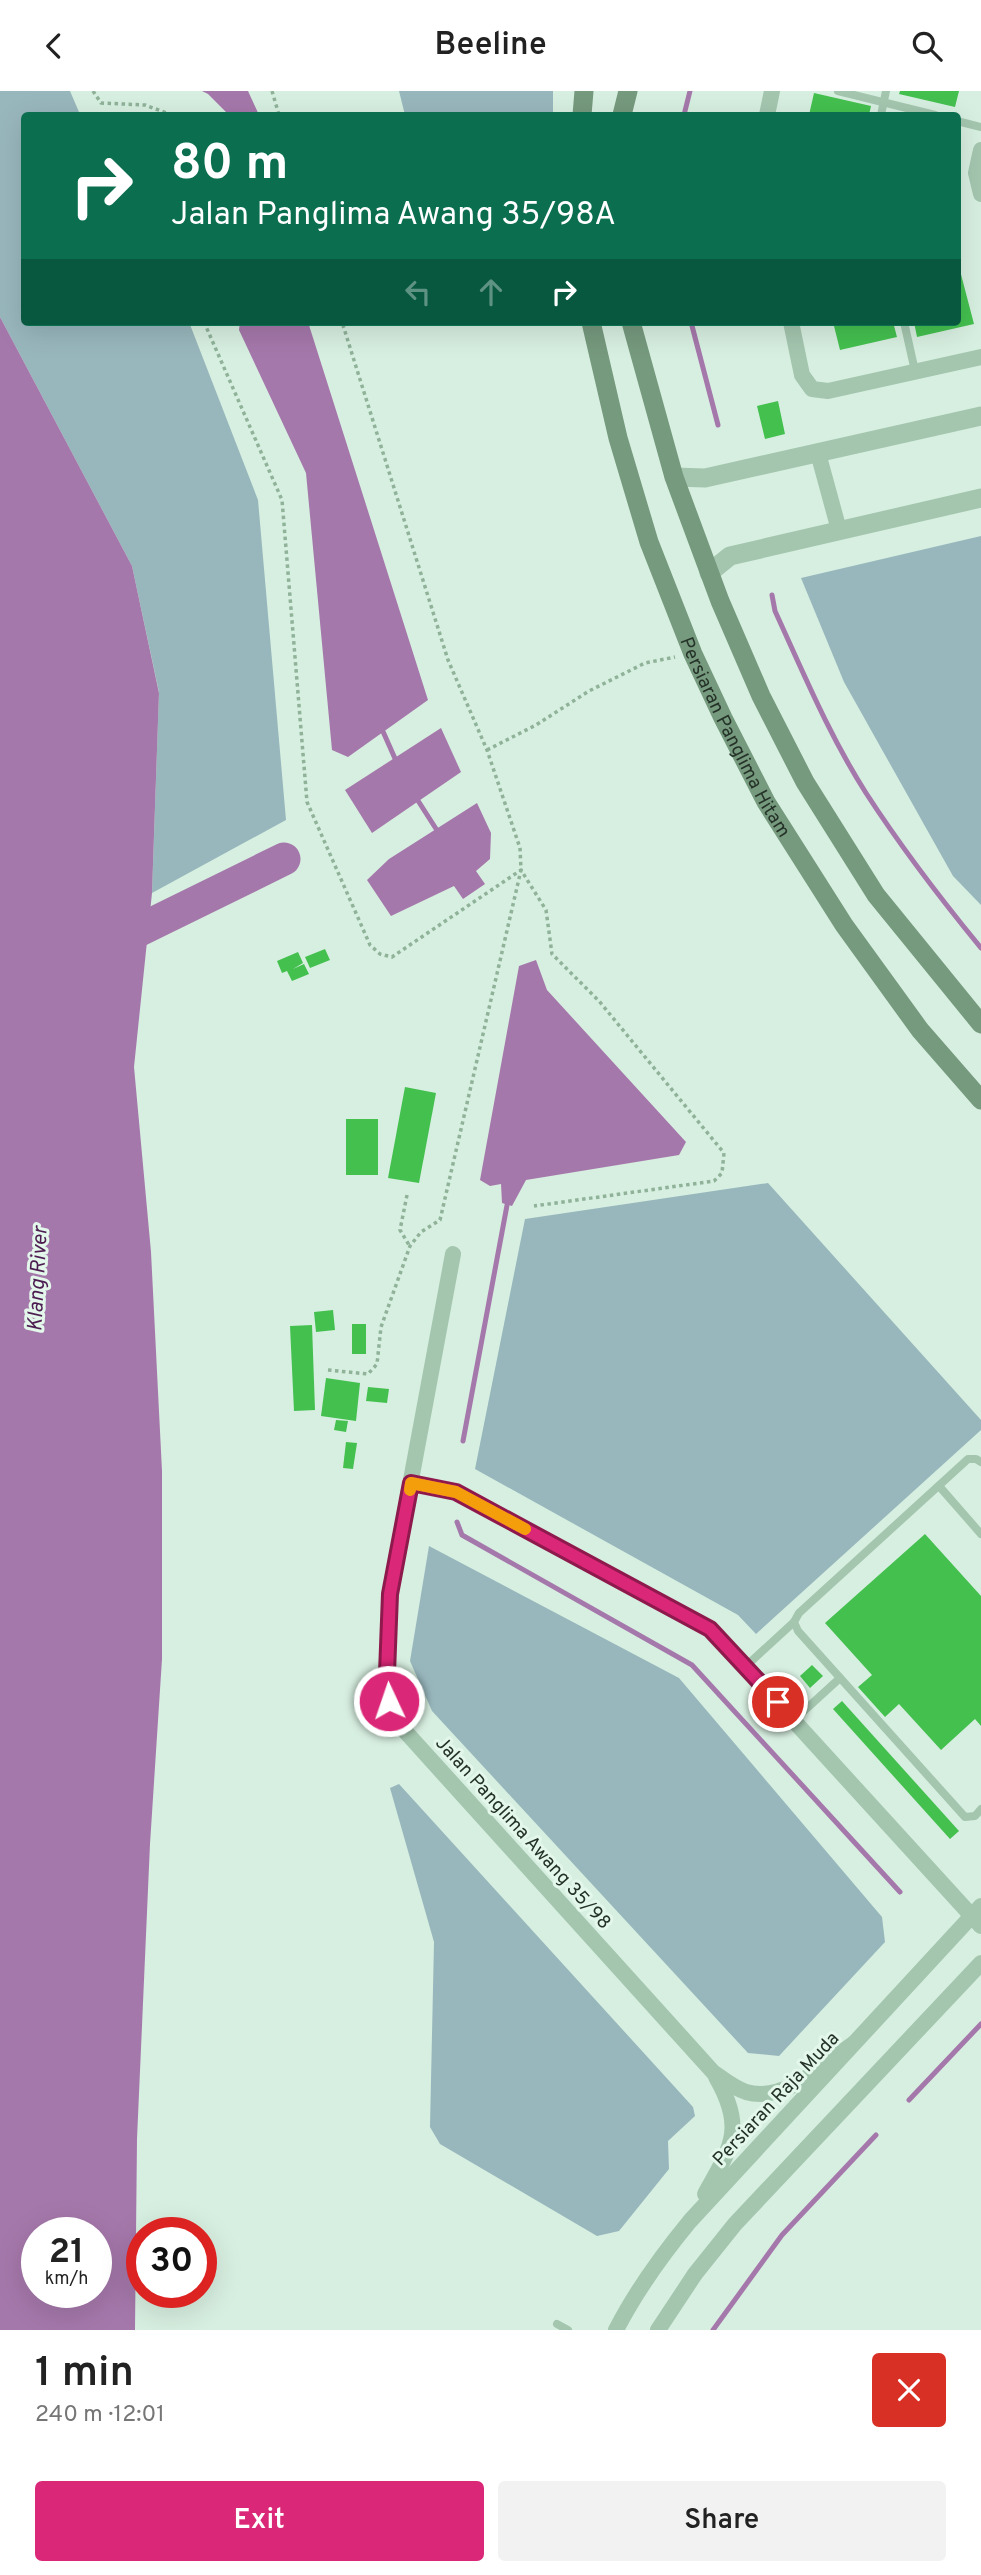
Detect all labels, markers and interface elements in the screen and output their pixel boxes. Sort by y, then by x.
text: Beeline [434,26,547,66]
icon: back [35,27,73,65]
icon: search [908,27,946,65]
text: 80 m [171,135,288,197]
icon: right [56,140,147,231]
text: Jalan Panglima Awang 35/98A [171,196,616,236]
icon: left [399,273,437,311]
icon: ahead [472,273,510,311]
icon: right [545,273,583,311]
street label: Persiaran Panglima Hitam [673,634,795,842]
water label: Klang River [22,1224,55,1332]
position arrow [352,1664,426,1738]
pin [748,1672,808,1732]
icon: arrive [759,1683,797,1721]
street label: Jalan Panglima Awang 35/98 [429,1732,616,1935]
street label: Persiaran Raja Muda [708,2027,845,2172]
speed limit sign: 30 [126,2217,217,2308]
text: 21 [49,2231,84,2275]
text: km/h [45,2268,88,2291]
text: 1 min [35,2348,134,2401]
button: close [872,2353,946,2427]
text: 240 m · 12:01 [35,2401,165,2430]
button: Exit [35,2481,484,2561]
button: Share [498,2481,946,2561]

